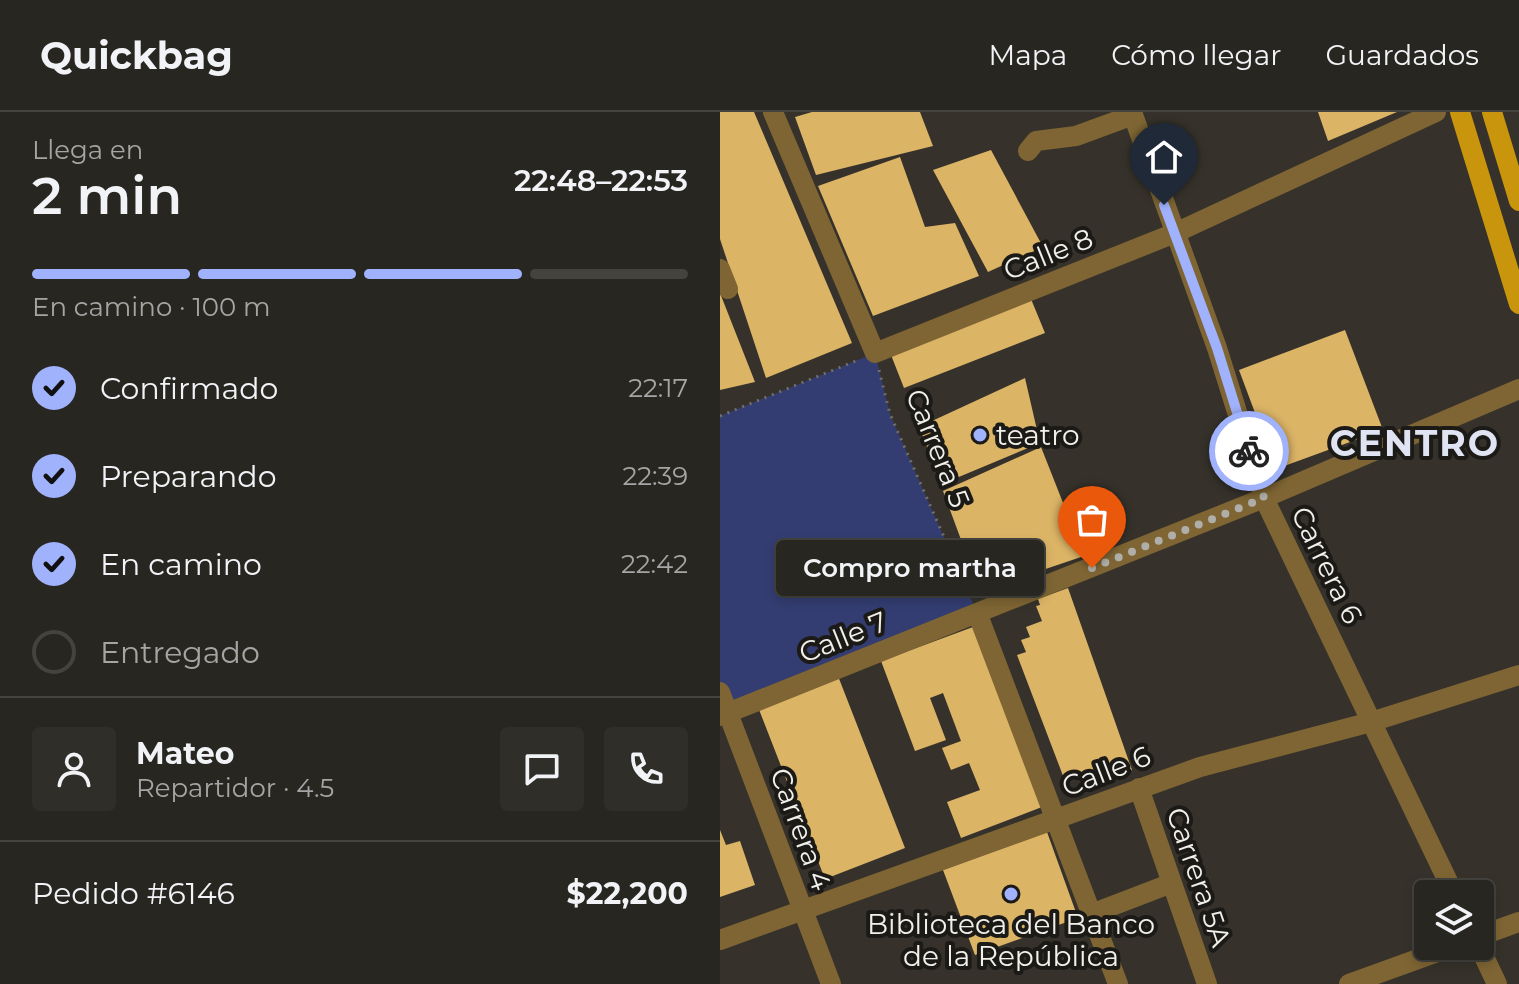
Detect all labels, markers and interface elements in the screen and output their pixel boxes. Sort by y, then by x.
text: Quickbag [40,32,233,79]
text: Mapa [988,38,1067,72]
text: Cómo llegar [1111,38,1281,72]
text: Guardados [1325,38,1479,72]
pin [1130,123,1198,205]
text: Llega en [32,134,143,166]
icon: home [1142,135,1186,179]
text: 22:48–22:53 [514,162,688,199]
text: 2 min [32,164,182,227]
street label: Calle 8 [998,221,1098,287]
text: En camino · 100 m [32,291,271,323]
icon: check [32,366,76,410]
text: Confirmado [100,370,278,407]
text: 22:17 [628,372,688,404]
street label: Carrera 5 [899,384,977,512]
courier [1209,411,1289,491]
place label: teatro [996,418,1080,452]
district label: CENTRO [1330,421,1500,465]
marker: teatro [971,426,989,444]
icon: bike [1227,429,1271,473]
icon: check [32,454,76,498]
text: Preparando [100,458,277,495]
text: 22:39 [622,460,688,492]
pin [1058,486,1126,568]
icon: bag [1070,498,1114,542]
street label: Carrera 6 [1284,501,1370,629]
callout: Compro martha [776,540,1044,596]
icon: check [32,542,76,586]
text: En camino [100,546,262,583]
text: 22:42 [621,548,688,580]
text: Compro martha [803,552,1017,584]
street label: Calle 7 [794,604,892,670]
text: Entregado [100,634,260,671]
button: person [32,727,116,811]
button: chat [500,727,584,811]
button: phone [604,727,688,811]
text: Mateo [136,735,234,772]
street label: Calle 6 [1057,739,1155,803]
street label: Carrera 4 [763,763,839,895]
text: Repartidor · 4.5 [136,772,334,804]
street label: Carrera 5A [1159,803,1239,952]
text: Pedido #6146 [32,875,235,912]
text: $22,200 [567,875,688,912]
map controls [1414,880,1494,960]
button: layers [1414,880,1494,960]
marker: Biblioteca del Banco de la República [1002,885,1020,903]
place label: Biblioteca del Banco de la República [867,907,1155,973]

